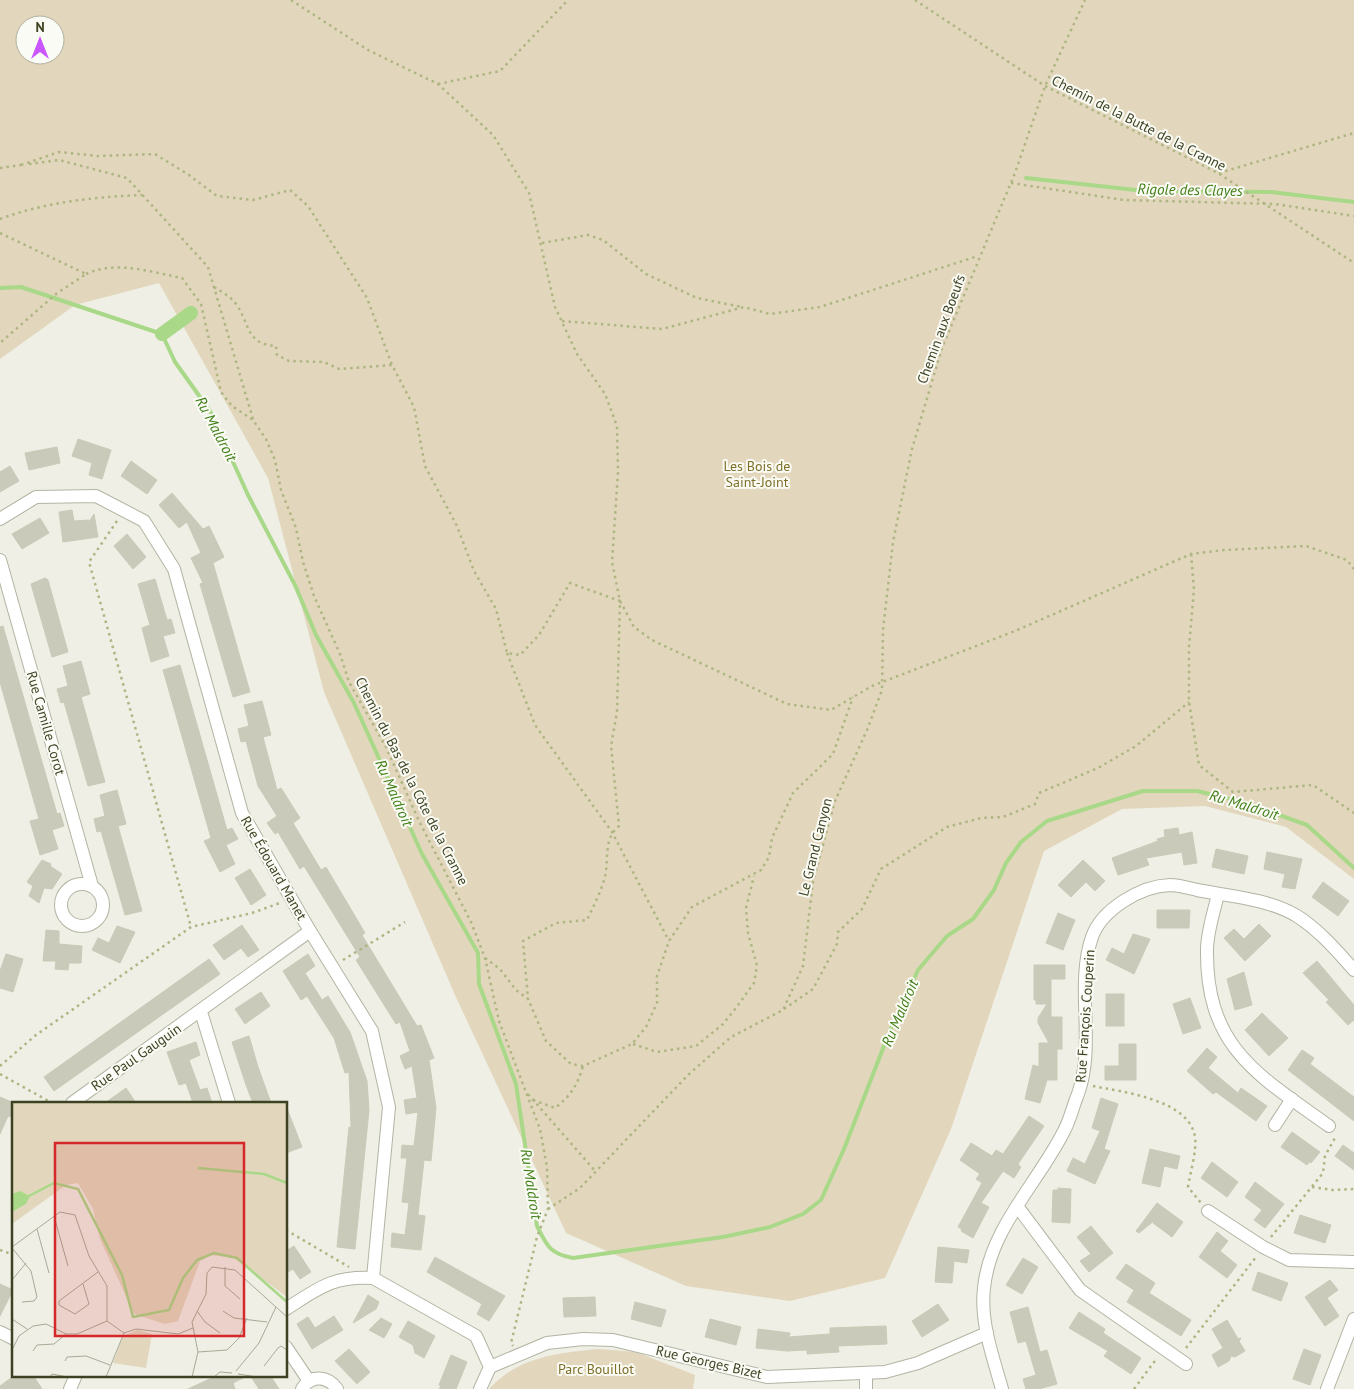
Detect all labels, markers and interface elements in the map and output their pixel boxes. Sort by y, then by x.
north arrow [15,15,65,65]
text: N [35,18,45,36]
street label: Chemin de la Butte de la Cranne [1049,71,1229,175]
water label: Rigole des Clayes [1137,179,1243,200]
street label: Chemin aux Boeufs [913,272,969,386]
water label: Ru Maldroit [191,393,242,466]
park label: Les Bois de Saint-Joint [724,457,790,491]
street label: Rue Camille Corot [23,669,70,777]
street label: Chemin du Bas de la Côte de la Cranne [351,674,473,888]
water label: Ru Maldroit [371,756,418,830]
water label: Ru Maldroit [1207,785,1282,824]
street label: Le Grand Canyon [794,796,836,898]
street label: Rue Édouard Manet [237,813,311,923]
street label: Rue François Couperin [1071,949,1099,1083]
water label: Ru Maldroit [877,975,923,1049]
street label: Rue Paul Gauguin [88,1019,184,1095]
inset map [12,1102,288,1376]
water label: Ru Maldroit [517,1147,547,1222]
street label: Rue Georges Bizet [654,1341,764,1383]
park label: Parc Bouillot [558,1360,634,1378]

